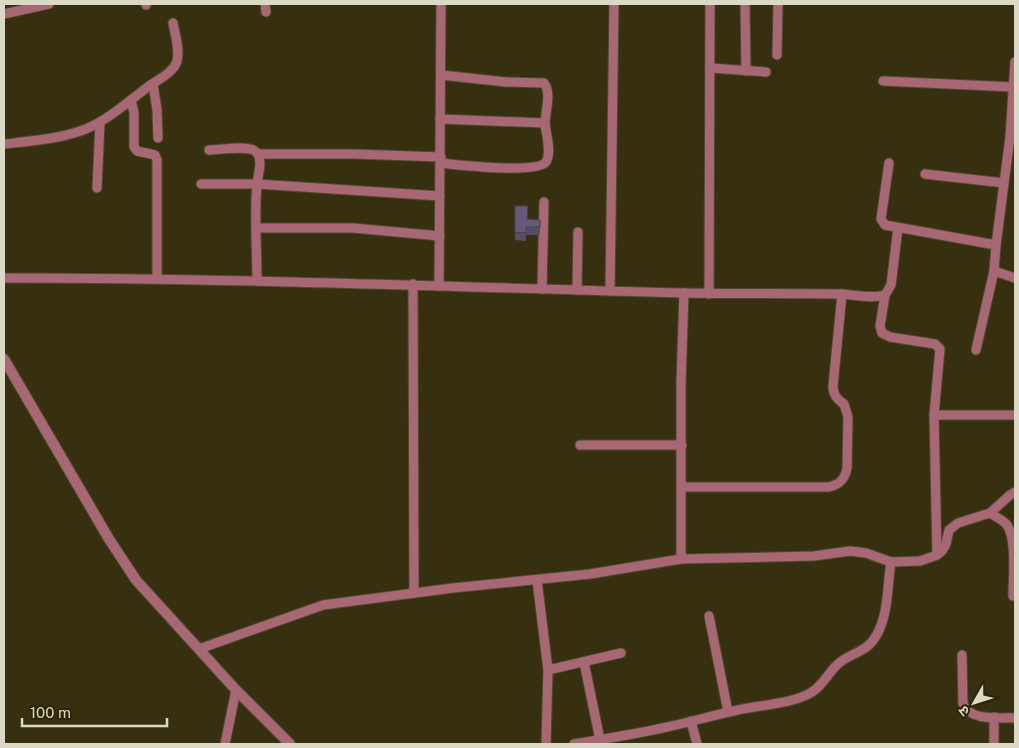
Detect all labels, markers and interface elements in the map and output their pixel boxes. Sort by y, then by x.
north arrow [949,678,999,728]
scale bar [22,696,168,728]
text: उ [955,702,973,719]
text: 100 m [30,704,71,721]

